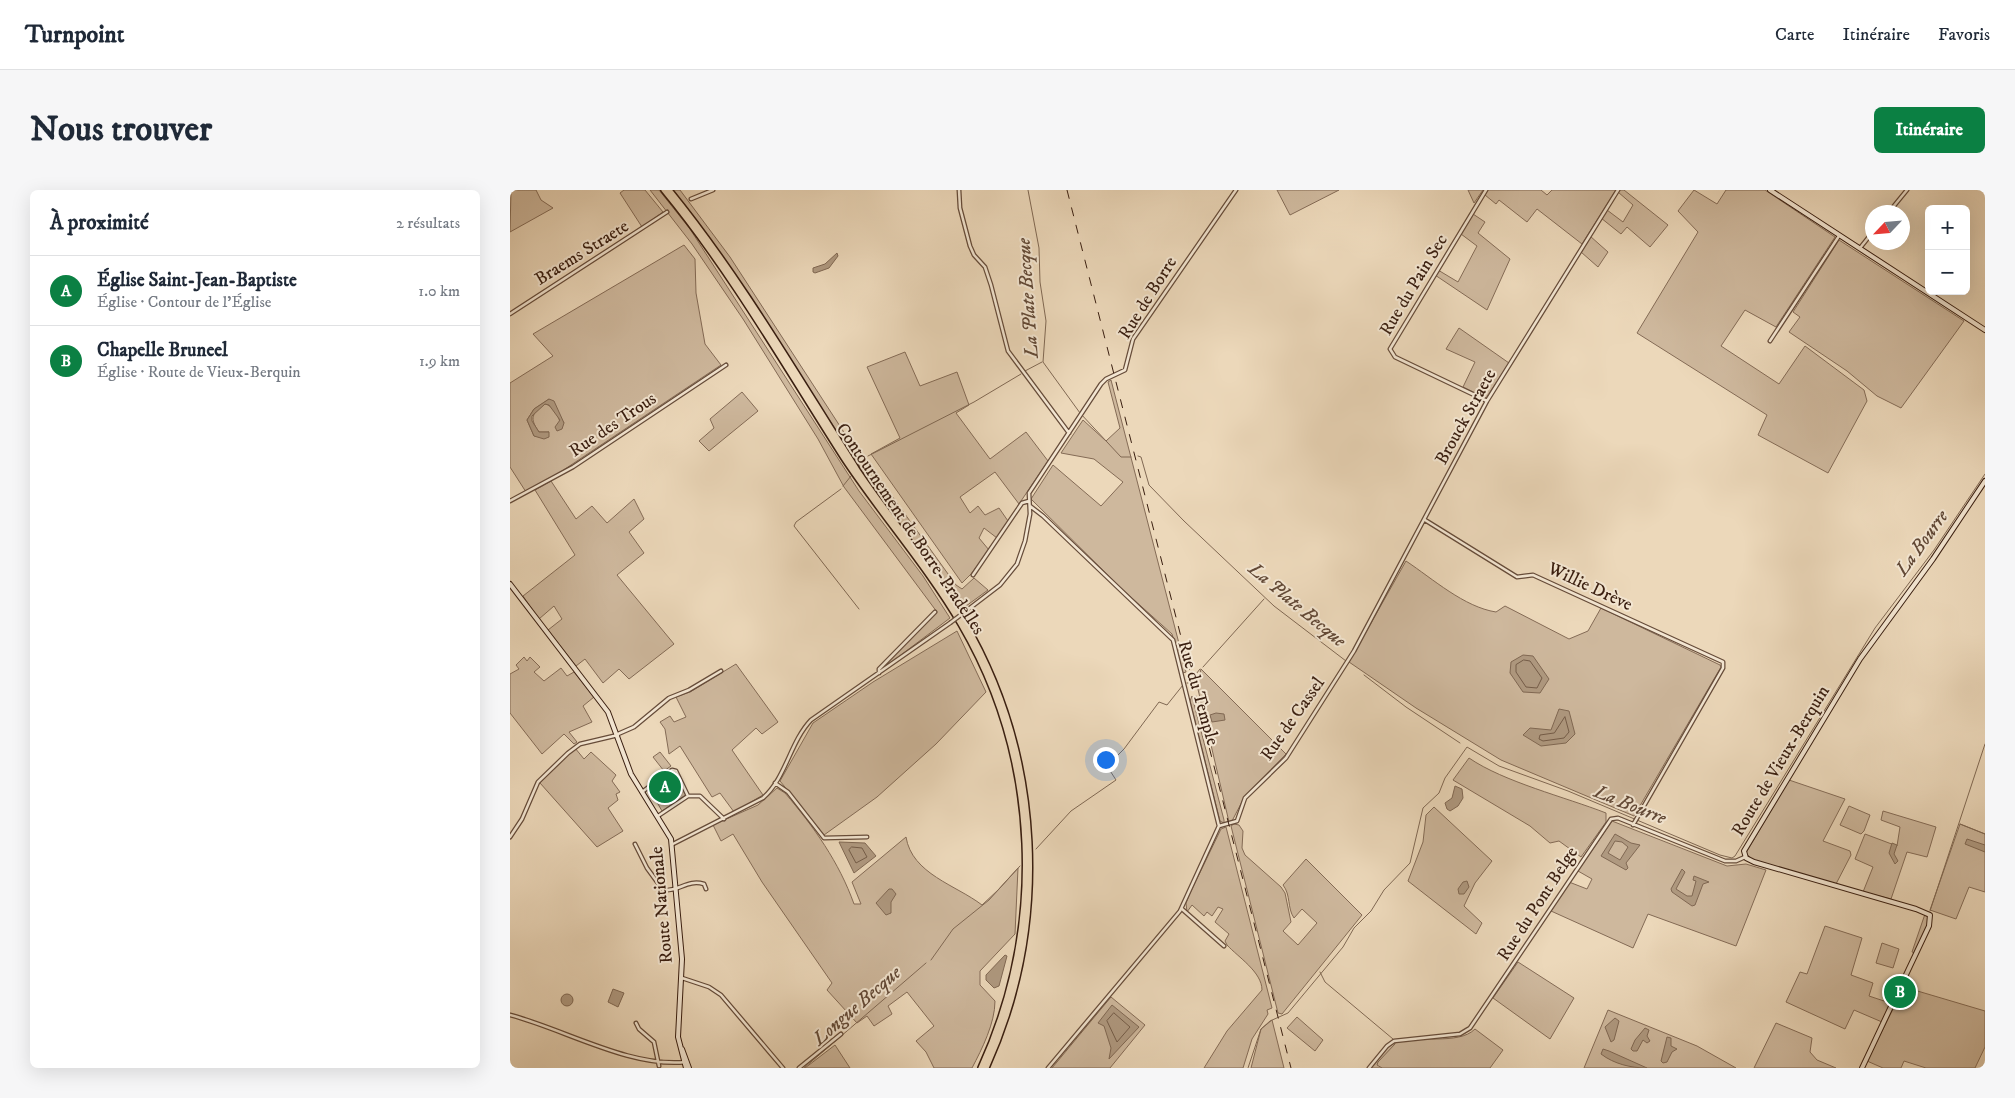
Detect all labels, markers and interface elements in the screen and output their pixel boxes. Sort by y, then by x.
text: Turnpoint [25,20,124,50]
text: Carte [1775,24,1815,46]
text: Itinéraire [1843,24,1910,46]
text: Favoris [1938,24,1990,46]
button: Itinéraire [1874,107,1985,153]
text: Nous trouver [30,108,212,152]
north arrow [1865,205,1910,250]
map controls [1925,205,1970,295]
button: + [1925,205,1970,250]
text: À proximité [50,210,149,236]
text: 2 résultats [396,213,460,233]
street label: Braems Straete [531,215,633,291]
street label: Rue du Pain Sec [1375,230,1453,340]
water label: La Plate Becque [1012,237,1045,360]
button: − [1925,250,1970,295]
street label: Rue de Borre [1114,253,1182,343]
text: Église Saint-Jean-Baptiste [97,269,297,292]
text: A [61,281,71,301]
text: 1.0 km [418,281,460,301]
text: Église · Contour de l'Église [97,292,271,312]
text: Chapelle Bruneel [97,339,228,362]
text: B [61,351,71,371]
text: 1.9 km [419,351,460,371]
text: Église · Route de Vieux-Berquin [97,362,301,382]
street label: Brouck Straete [1431,365,1501,469]
street label: Rue des Trous [565,388,661,462]
street label: Contournement de Borre-Pradelles [831,419,989,639]
water label: La Bourre [1890,505,1954,581]
water label: La Plate Becque [1242,557,1351,653]
street label: Willie Drève [1543,557,1636,616]
street label: Rue du Temple [1173,638,1223,748]
street label: Rue de Cassel [1256,673,1330,765]
street label: Route de Vieux-Berquin [1727,681,1835,840]
your location [1093,747,1119,773]
pin: A [649,768,681,806]
water label: La Bourre [1590,780,1670,830]
street label: Rue du Pont Belge [1493,843,1583,965]
street label: Route Nationale [646,846,678,964]
water label: Longue Becque [807,961,907,1052]
pin: B [1884,973,1916,1011]

